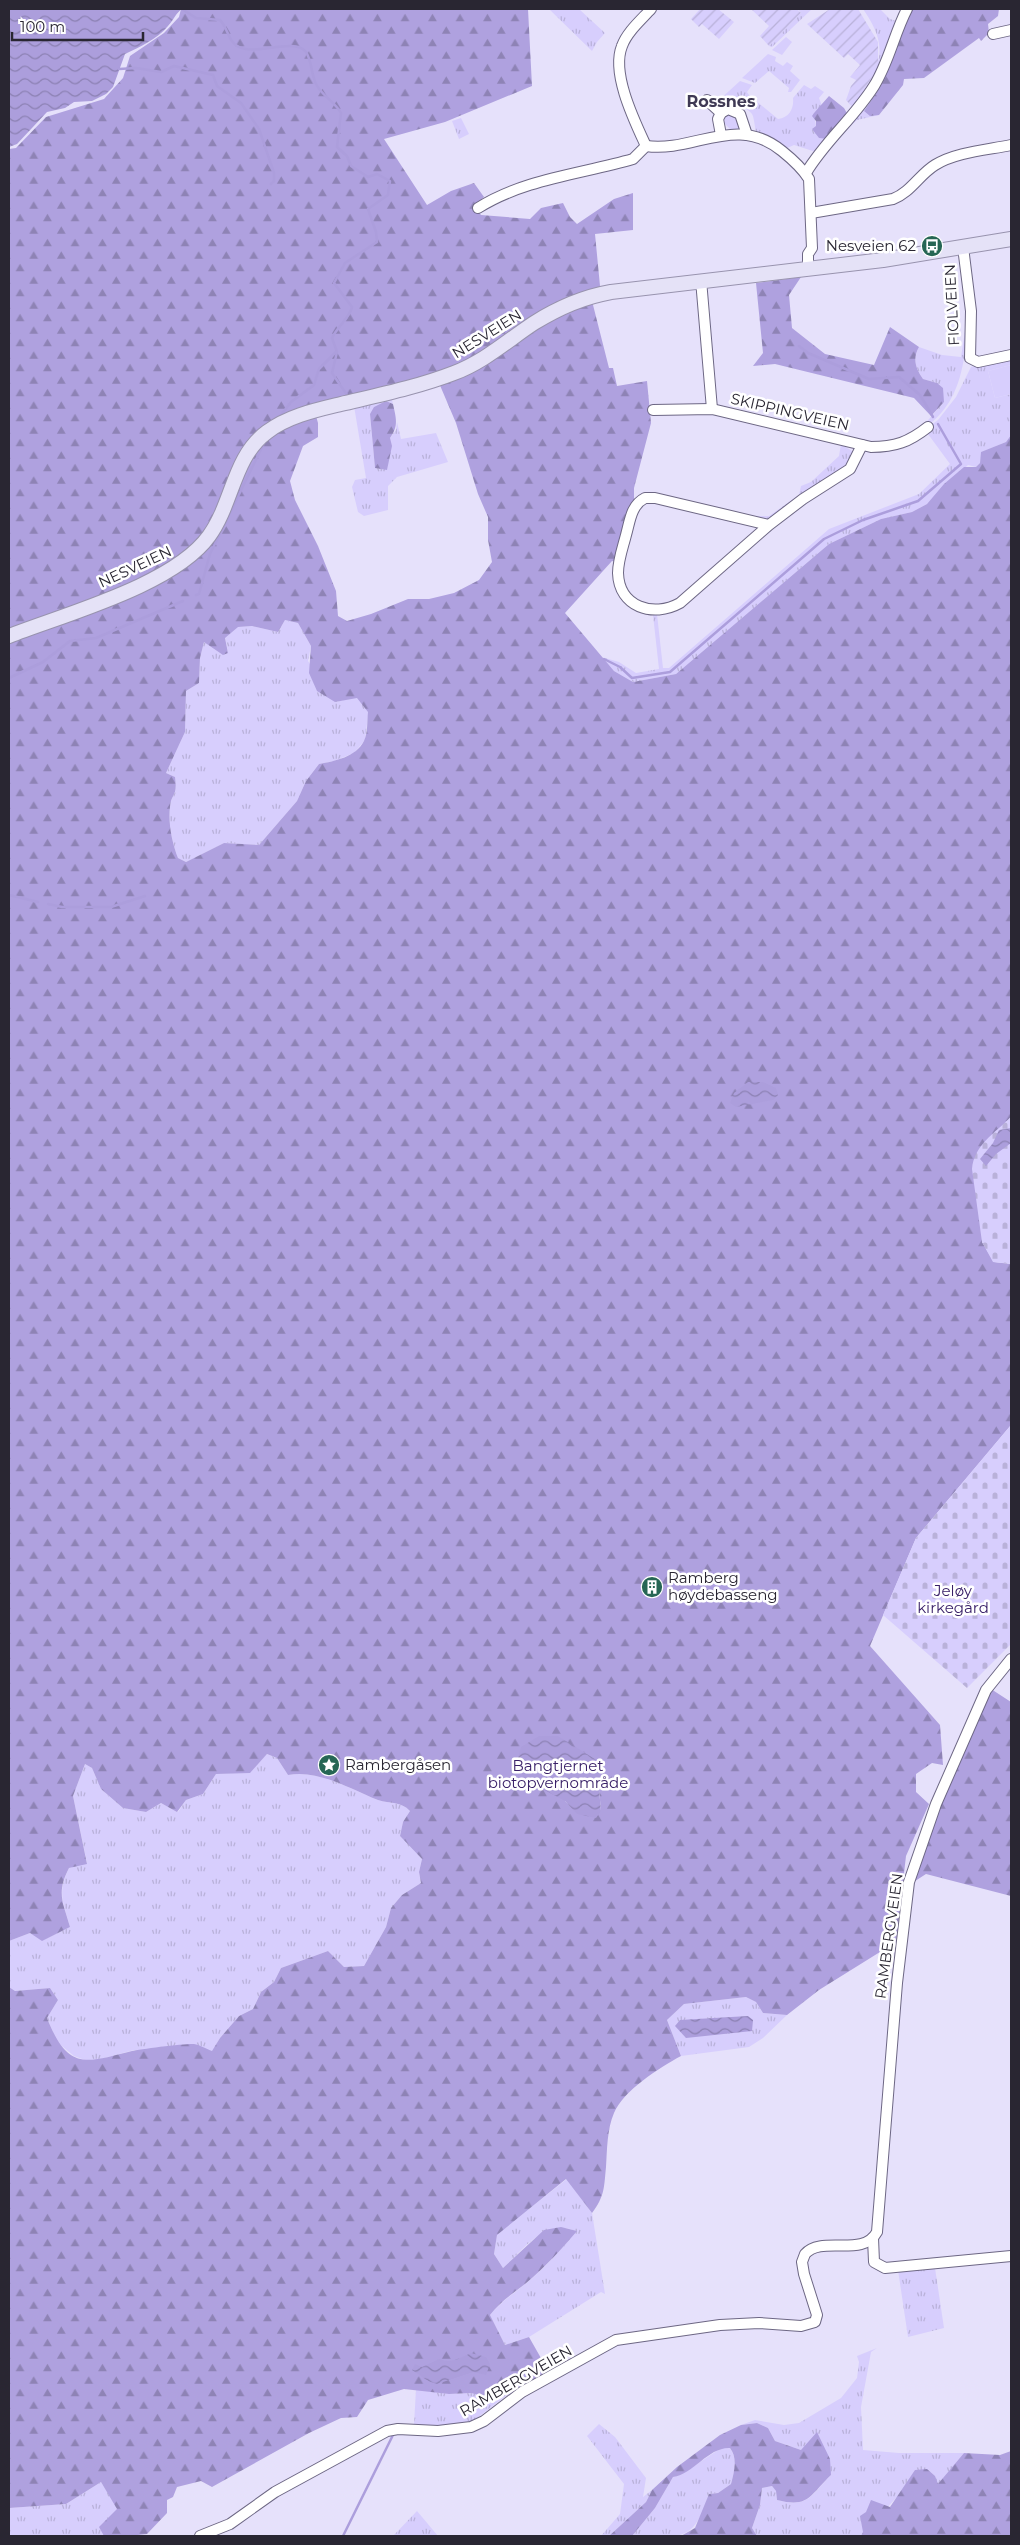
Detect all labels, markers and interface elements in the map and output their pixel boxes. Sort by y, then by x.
scale bar [12,10,144,42]
text: 100 m [20,17,65,36]
district label: Rossnes [687,92,756,111]
bus stop icon: Nesveien 62 [920,234,944,258]
place label: Nesveien 62 [826,236,916,255]
street label: FIOLVEIEN [940,264,963,346]
street label: NESVEIEN [448,305,525,362]
street label: SKIPPINGVEIEN [729,389,851,434]
street label: NESVEIEN [95,541,174,592]
place label: Ramberg høydebasseng [668,1568,778,1604]
building icon: Ramberg høydebasseng [640,1575,664,1599]
park label: Jeløy kirkegård [917,1581,989,1617]
place icon: Rambergåsen [317,1753,341,1777]
place label: Rambergåsen [345,1755,451,1774]
park label: Bangtjernet biotopvernområde [488,1756,628,1792]
street label: RAMBERGVEIEN [870,1872,907,2000]
street label: RAMBERGVEIEN [456,2341,575,2420]

